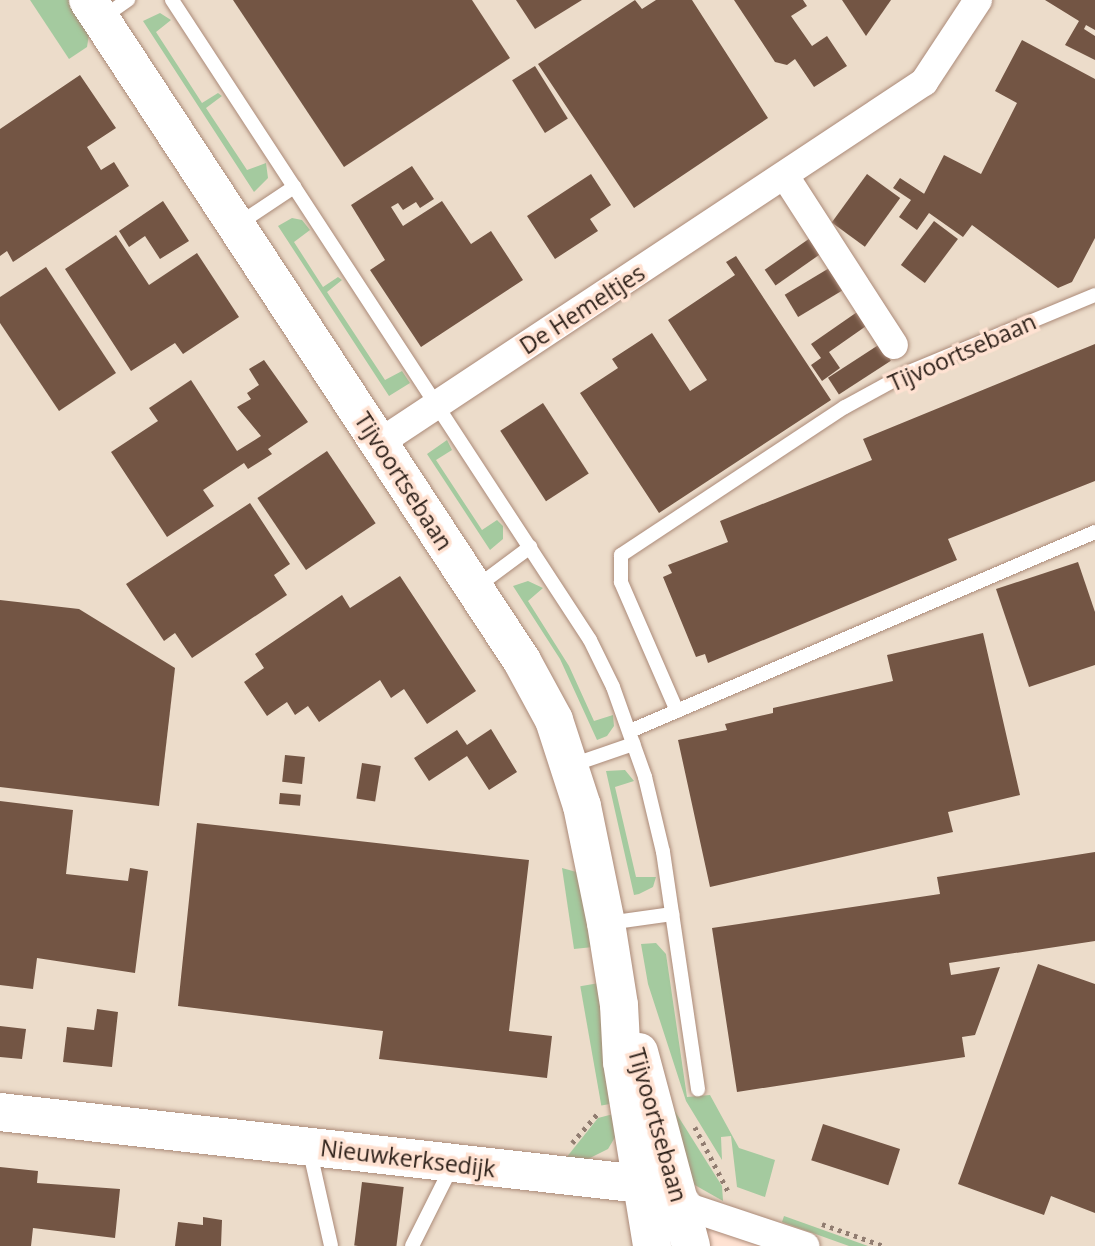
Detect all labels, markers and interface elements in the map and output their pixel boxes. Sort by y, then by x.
street label: De Hemeltjes [514,258,650,360]
street label: Tijvoortsebaan [884,307,1040,397]
street label: Tijvoortsebaan [349,407,459,555]
street label: Tijvoortsebaan [623,1045,693,1205]
street label: Nieuwkerksedijk [319,1134,497,1182]

